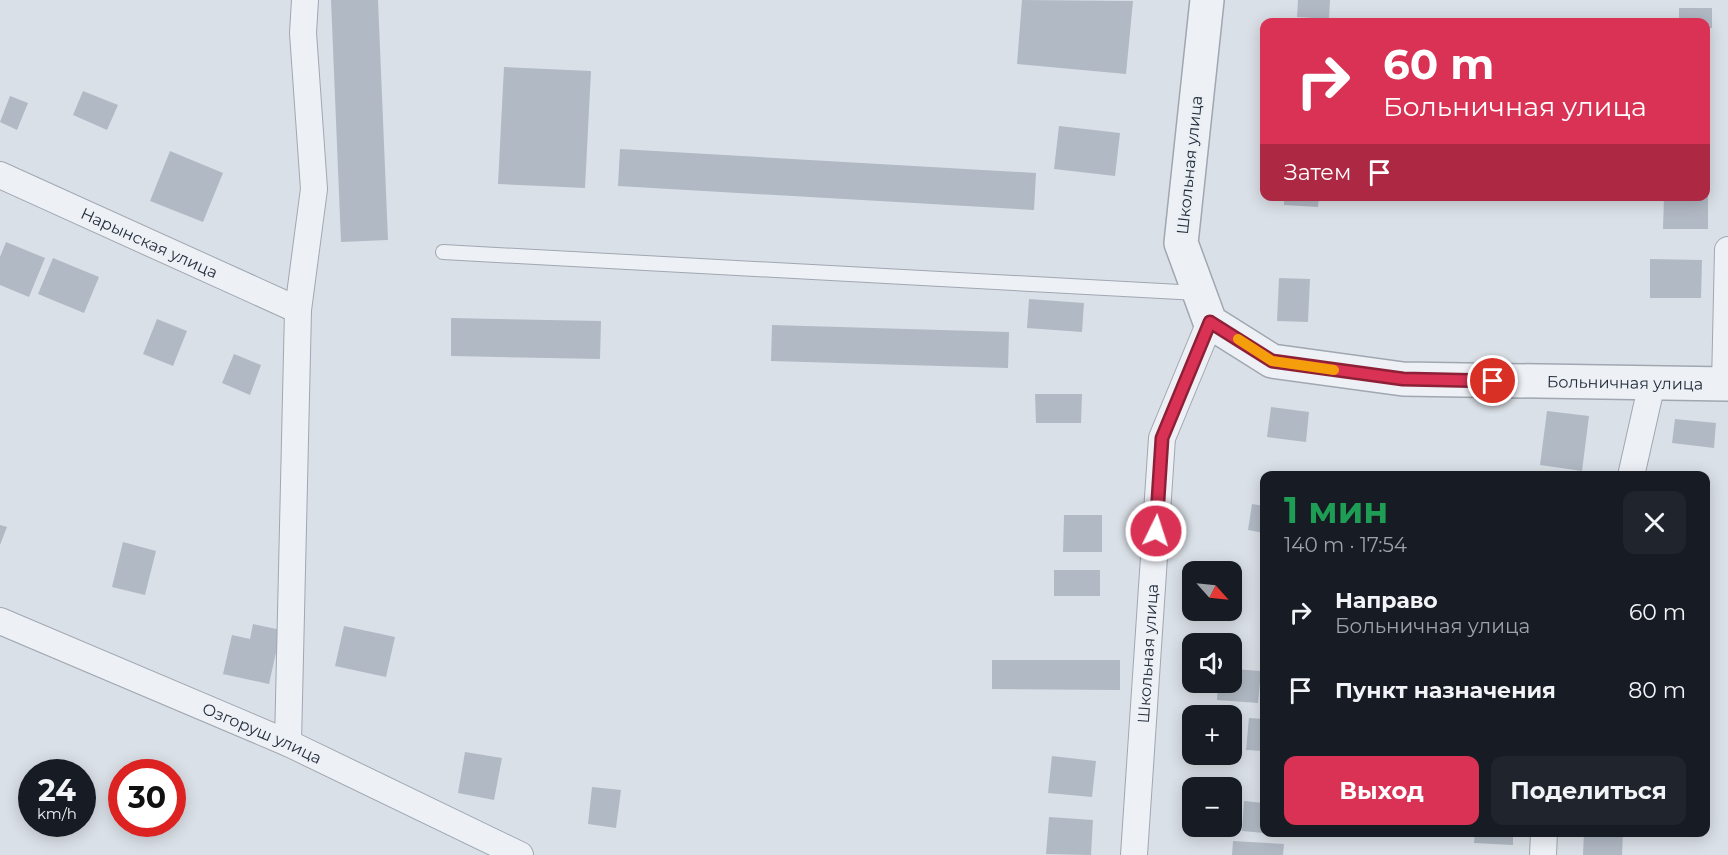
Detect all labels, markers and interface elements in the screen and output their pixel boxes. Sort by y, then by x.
text: 60 m [1383,38,1494,90]
icon: right [1284,42,1362,120]
text: Больничная улица [1383,90,1647,123]
street label: Школьная улица [1173,95,1206,236]
icon: arrive [1363,156,1396,189]
text: Затем [1284,159,1351,186]
street label: Нарынская улица [78,204,221,282]
pin [1467,355,1518,406]
icon: arrive [1476,364,1509,397]
street label: Больничная улица [1547,372,1703,394]
text: 1 мин [1284,488,1388,532]
button: close [1623,491,1686,554]
position arrow [1124,499,1188,563]
text: 140 m · 17:54 [1284,533,1407,557]
north arrow [1182,561,1242,621]
map controls [1182,561,1242,837]
street label: Школьная улица [1134,583,1162,724]
text: Направо [1335,587,1438,614]
icon: right [1284,596,1317,629]
text: 60 m [1629,599,1686,626]
text: Больничная улица [1335,614,1530,638]
button: sound [1182,633,1242,693]
icon: arrive [1284,674,1317,707]
text: Пункт назначения [1335,677,1556,704]
text: 80 m [1628,677,1686,704]
street label: Озгоруш улица [199,699,325,768]
button: + [1182,705,1242,765]
button: Выход [1284,756,1479,825]
button: Поделиться [1491,756,1686,825]
speed limit sign: 30 [108,759,186,837]
text: 24 [38,772,76,809]
button: − [1182,777,1242,837]
text: km/h [37,804,77,823]

